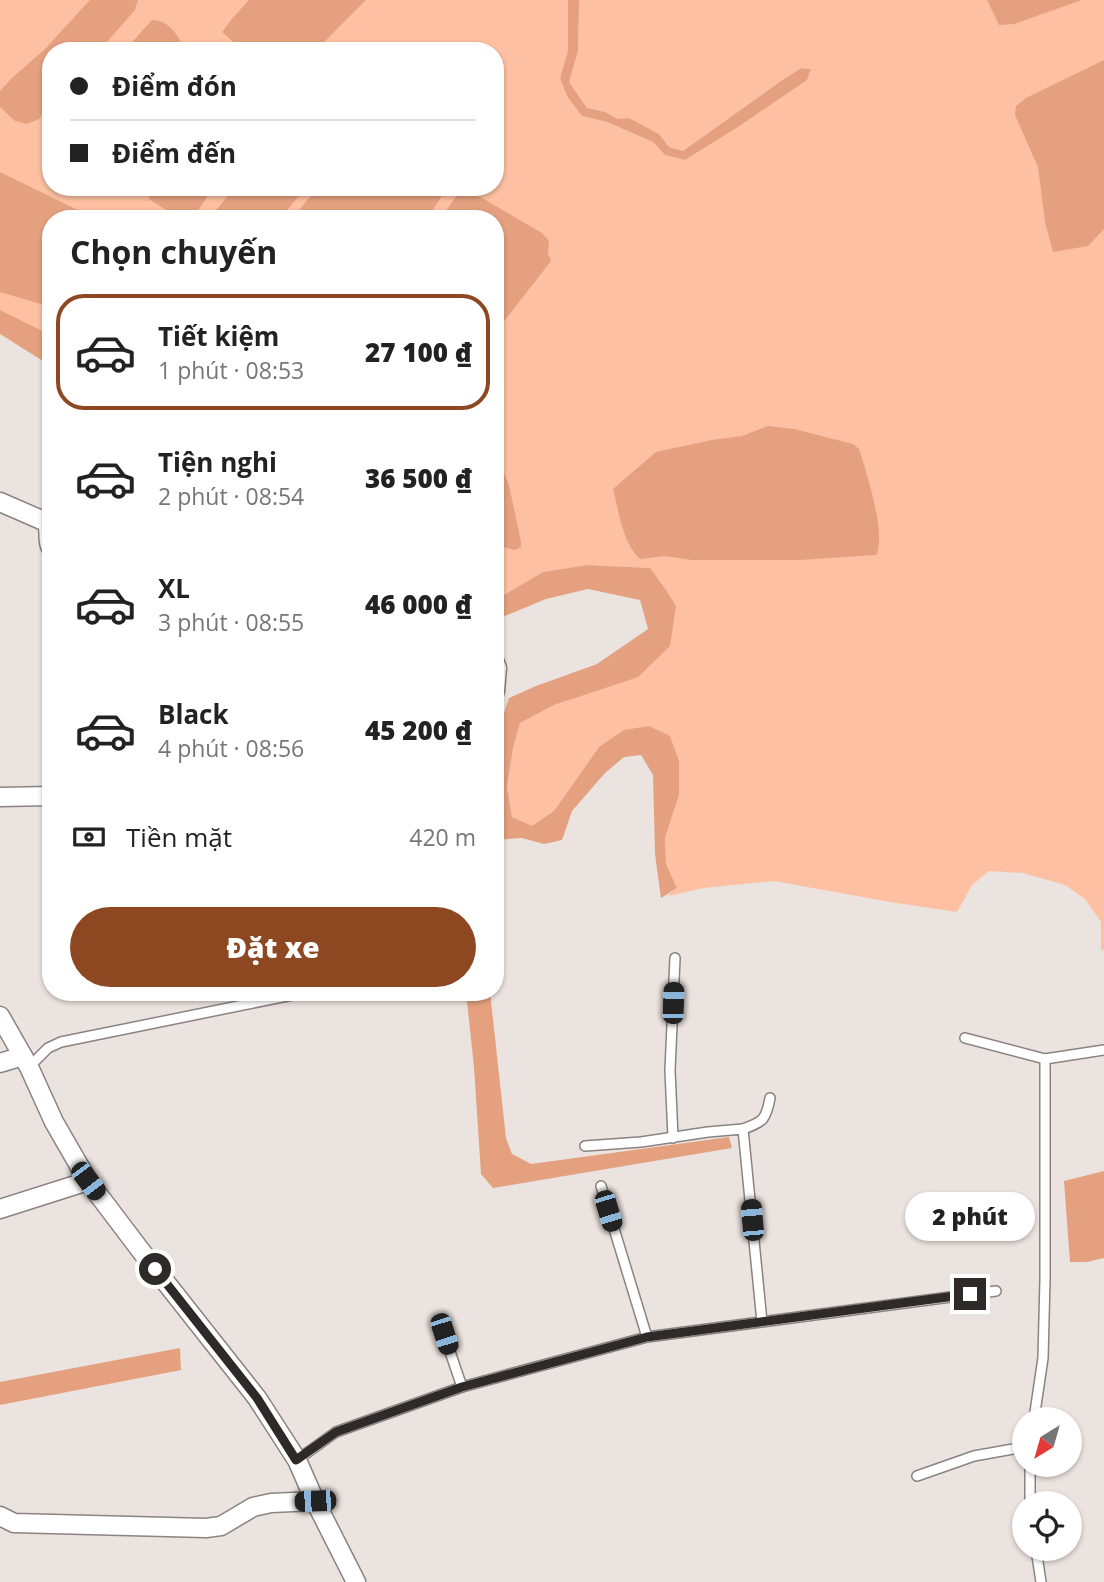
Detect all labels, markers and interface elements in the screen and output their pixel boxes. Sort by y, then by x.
text: Điểm đón [112,68,237,104]
text: Điểm đến [112,135,236,171]
text: Chọn chuyến [70,230,277,273]
text: Tiết kiệm [158,318,279,354]
icon: car [74,321,137,384]
text: 27 100 ₫ [365,334,472,370]
text: 1 phút · 08:53 [158,354,304,386]
text: Tiện nghi [158,444,277,480]
icon: car [74,447,137,510]
text: 36 500 ₫ [365,460,472,496]
text: 2 phút · 08:54 [158,480,304,512]
text: XL [158,570,190,606]
icon: car [74,573,137,636]
text: 46 000 ₫ [365,586,472,622]
text: 3 phút · 08:55 [158,606,304,638]
text: Black [158,696,229,732]
icon: car [74,699,137,762]
text: 45 200 ₫ [365,712,472,748]
text: 4 phút · 08:56 [158,732,304,764]
icon: cash [70,818,108,856]
text: Tiền mặt [126,819,232,855]
text: 420 m [409,821,476,853]
button: Đặt xe [70,907,476,987]
car [662,982,685,1024]
car [67,1158,110,1204]
car [592,1188,625,1234]
callout: 2 phút [905,1192,1035,1242]
car [740,1198,765,1242]
text: 2 phút [932,1200,1008,1232]
route start [139,1253,171,1285]
route end [954,1278,986,1310]
car [428,1311,461,1357]
north arrow [1012,1407,1082,1477]
map controls [1012,1407,1082,1561]
car [294,1490,337,1512]
button: locate [1012,1491,1082,1561]

